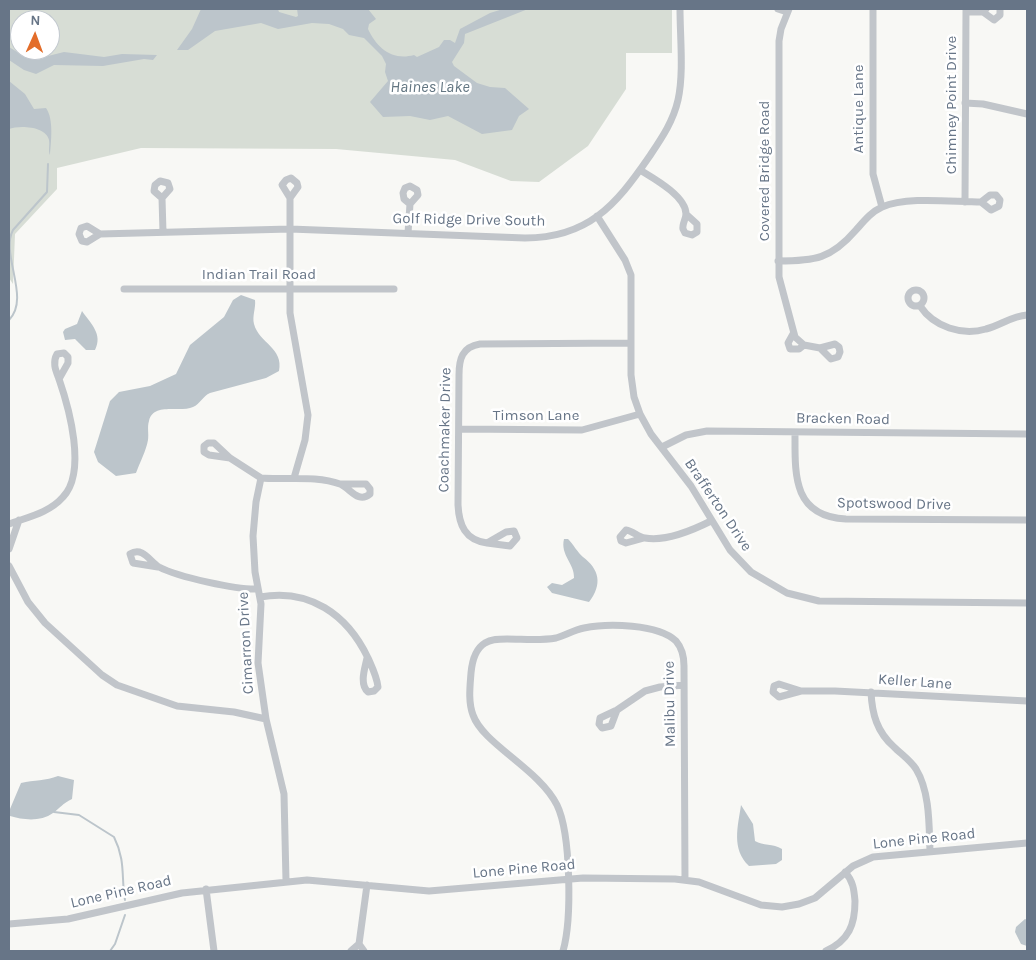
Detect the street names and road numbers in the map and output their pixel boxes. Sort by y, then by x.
street label: Chimney Point Drive [943,36,961,174]
street label: Antique Lane [850,65,868,153]
street label: Covered Bridge Road [756,101,774,241]
street label: Golf Ridge Drive South [393,210,545,230]
street label: Indian Trail Road [202,266,316,284]
street label: Coachmaker Drive [435,367,455,493]
street label: Timson Lane [493,407,579,425]
street label: Bracken Road [796,409,890,429]
street label: Brafferton Drive [680,455,756,555]
street label: Spotswood Drive [837,494,951,514]
street label: Cimarron Drive [234,591,258,695]
street label: Malibu Drive [660,661,680,747]
street label: Keller Lane [877,670,953,694]
street label: Lone Pine Road [872,825,976,853]
street label: Lone Pine Road [472,856,576,882]
street label: Lone Pine Road [69,872,173,912]

